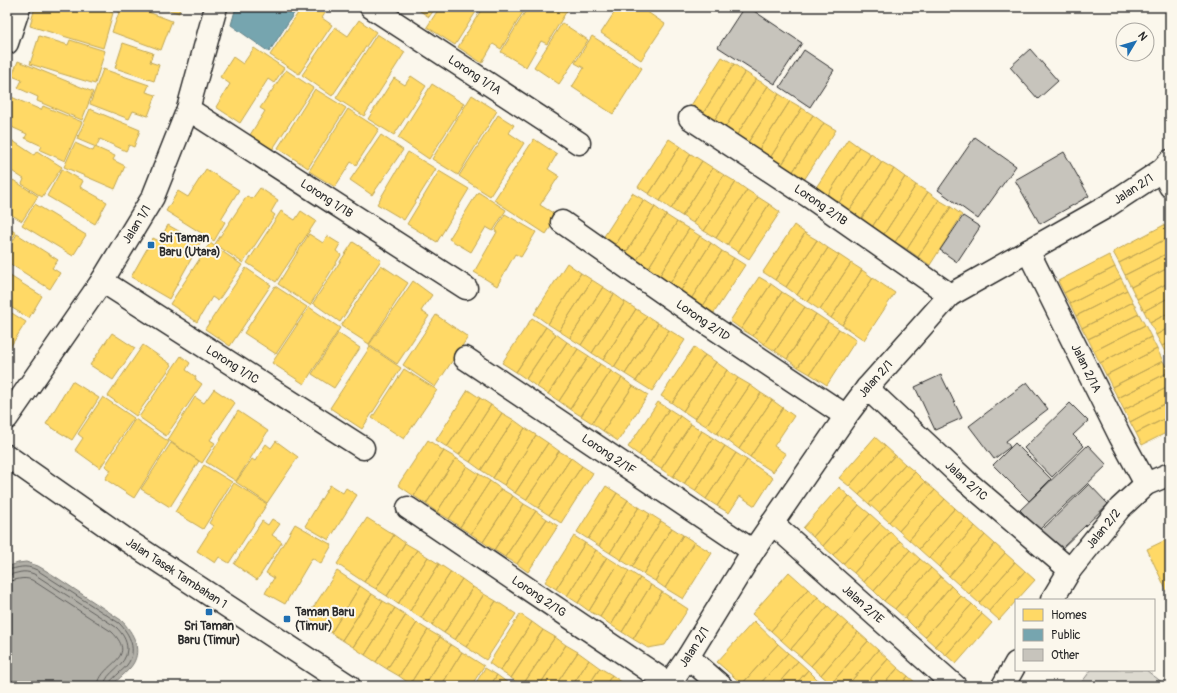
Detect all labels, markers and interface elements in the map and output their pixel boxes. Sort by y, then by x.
north arrow [1115,22,1155,62]
text: N [1135,29,1150,44]
street label: Lorong 1/1A [445,52,504,98]
street label: Jalan 2/1 [1111,171,1156,208]
street label: Lorong 1/1B [297,176,356,221]
street label: Lorong 2/1B [791,182,850,229]
street label: Jalan 1/1 [119,203,154,247]
place label: Sri Taman Baru (Utara) [159,231,221,260]
marker: Sri Taman Baru (Utara) [146,240,156,250]
street label: Lorong 2/1D [673,297,733,345]
street label: Lorong 1/1C [203,342,262,387]
street label: Jalan 2/1A [1068,342,1104,395]
street label: Jalan 2/1 [856,357,896,401]
street label: Lorong 2/1F [578,431,638,478]
street label: Jalan 2/1C [942,458,990,504]
street label: Jalan 2/2 [1083,506,1124,552]
street label: Jalan Tasek Tambahan 1 [123,535,230,612]
street label: Lorong 2/1G [509,573,569,621]
street label: Jalan 2/1E [839,582,887,627]
legend [1015,599,1155,671]
place label: Taman Baru (Timur) [294,605,355,634]
marker: Sri Taman Baru (Timur) [204,607,214,617]
text: Homes [1051,608,1087,623]
marker: Taman Baru (Timur) [282,614,292,624]
place label: Sri Taman Baru (Timur) [178,619,240,648]
street label: Jalan 2/1 [676,624,713,670]
text: Public [1051,628,1081,643]
text: Other [1051,648,1080,663]

